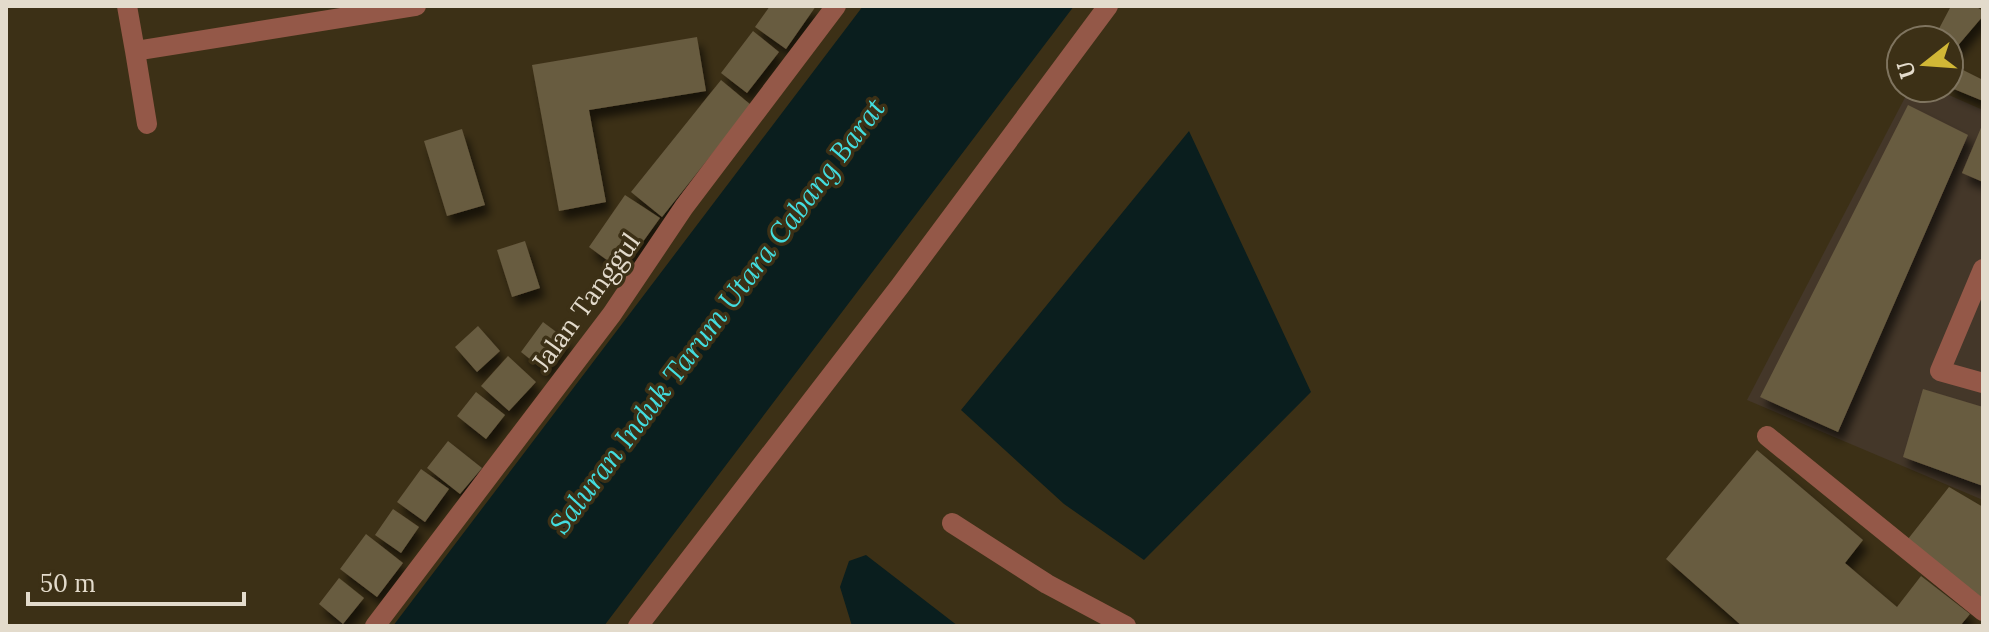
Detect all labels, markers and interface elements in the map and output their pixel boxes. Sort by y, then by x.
north arrow [1885,24,1965,104]
text: U [1890,57,1922,82]
water label: Saluran Induk Tarum Utara Cabang Barat [541,90,893,541]
street label: Jalan Tanggul [524,226,647,378]
scale bar [28,556,244,606]
text: 50 m [40,568,96,599]

